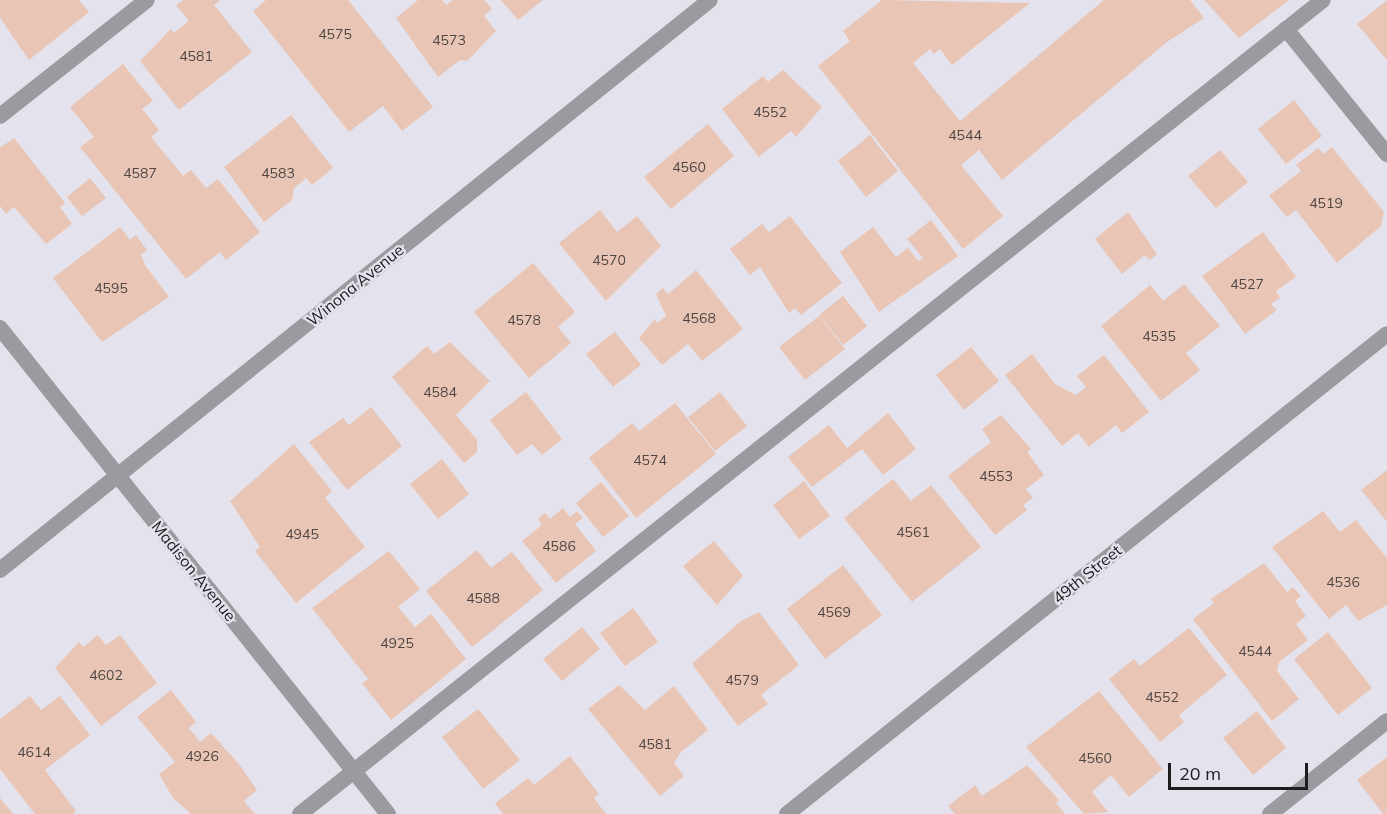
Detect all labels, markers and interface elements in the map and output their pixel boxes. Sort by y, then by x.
house number: 4575 [318,26,352,42]
house number: 4573 [432,32,466,48]
house number: 4581 [179,48,213,64]
house number: 4552 [753,104,787,120]
house number: 4544 [948,127,982,143]
house number: 4560 [672,159,706,175]
house number: 4587 [123,165,157,181]
house number: 4583 [261,165,295,181]
house number: 4519 [1309,195,1343,211]
street label: Winona Avenue [303,240,407,330]
house number: 4570 [592,252,626,268]
house number: 4527 [1230,276,1264,292]
house number: 4595 [94,280,128,296]
house number: 4568 [682,310,716,326]
house number: 4578 [507,312,541,328]
house number: 4535 [1142,328,1176,344]
house number: 4584 [423,384,457,400]
house number: 4574 [633,452,667,468]
house number: 4553 [979,468,1013,484]
street label: Madison Avenue [148,517,240,625]
house number: 4561 [896,524,930,540]
house number: 4945 [285,526,319,542]
house number: 4586 [542,538,576,554]
street label: 49th Street [1049,541,1125,607]
house number: 4536 [1326,574,1360,590]
house number: 4588 [466,590,500,606]
house number: 4569 [817,604,851,620]
house number: 4925 [380,635,414,651]
house number: 4544 [1238,643,1272,659]
house number: 4602 [89,667,123,683]
house number: 4579 [725,672,759,688]
house number: 4552 [1145,689,1179,705]
house number: 4581 [638,736,672,752]
house number: 4614 [17,744,51,760]
house number: 4926 [185,748,219,764]
house number: 4560 [1078,750,1112,766]
scale bar [1171,751,1310,789]
text: 20 m [1179,762,1221,785]

